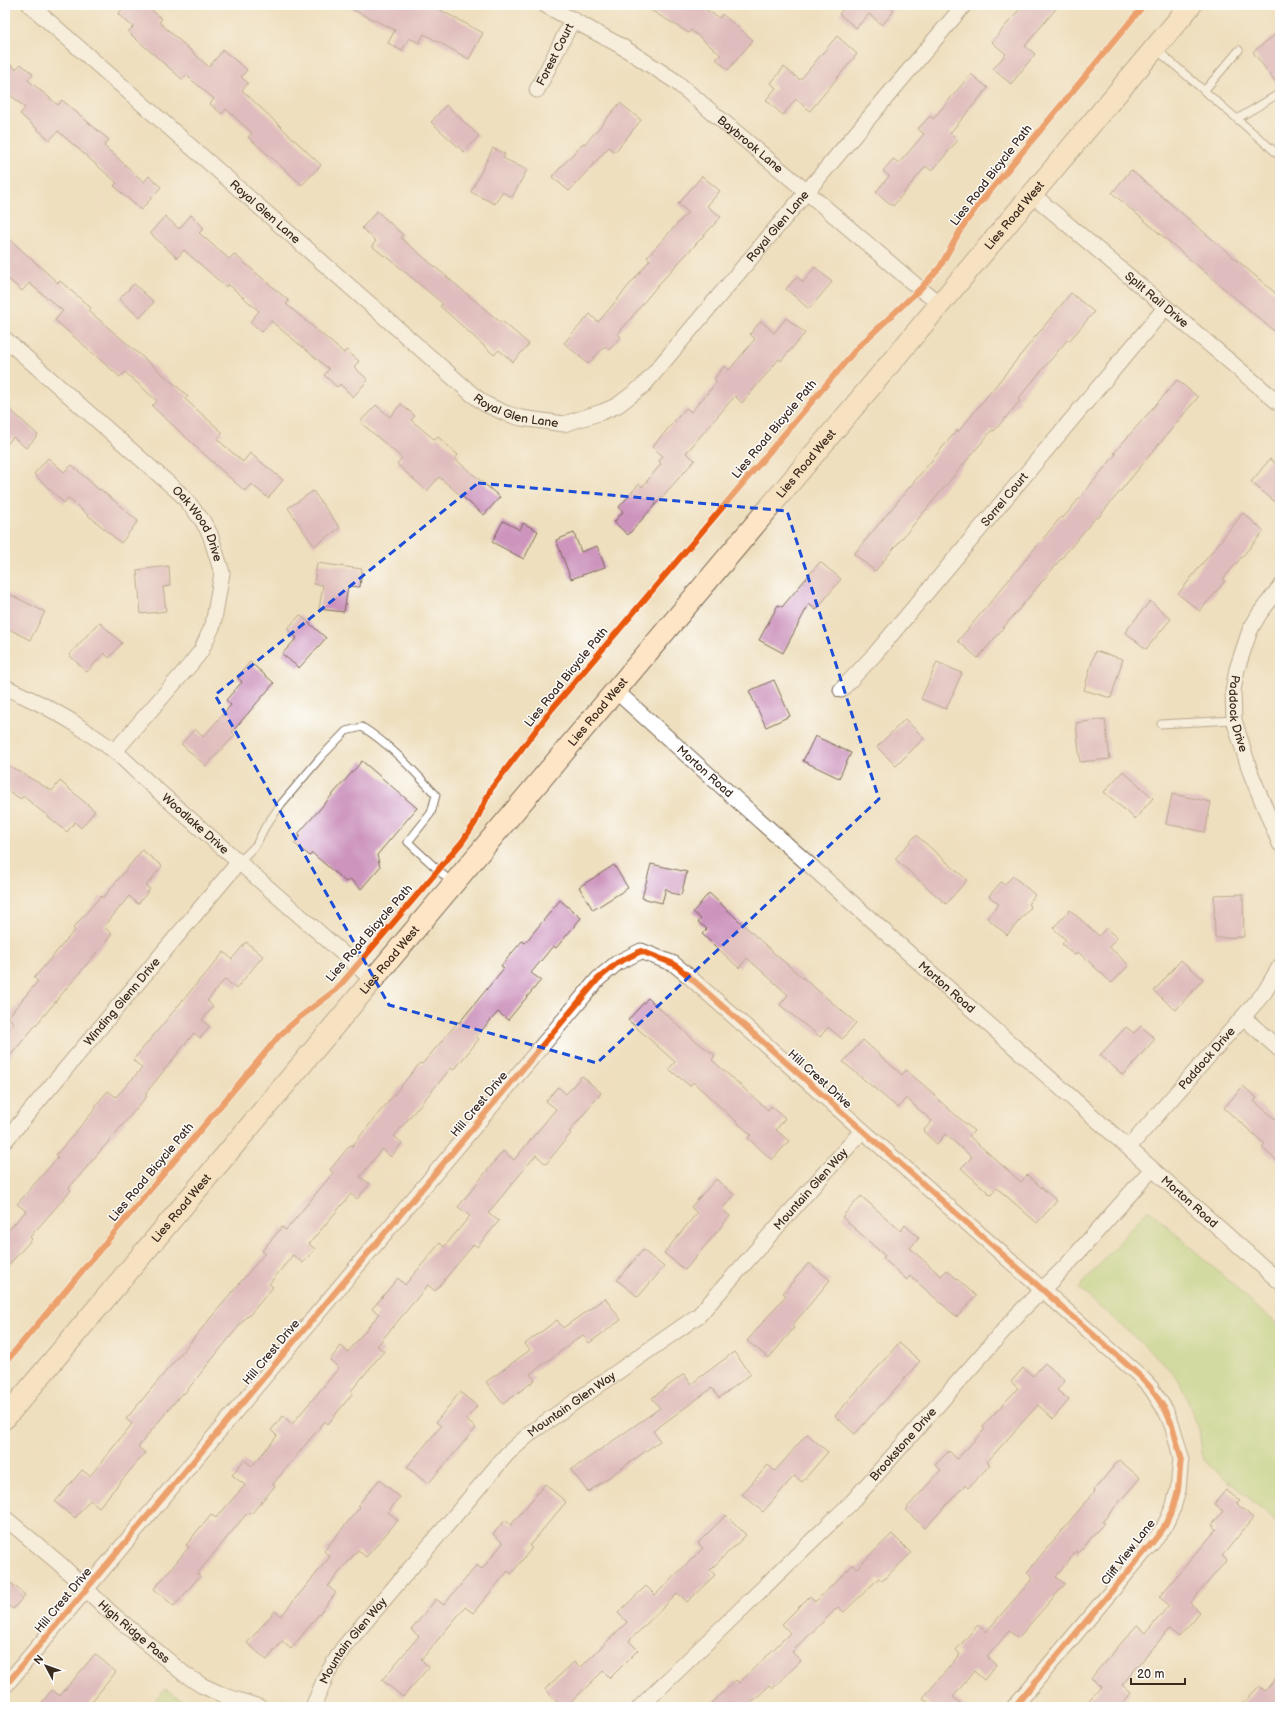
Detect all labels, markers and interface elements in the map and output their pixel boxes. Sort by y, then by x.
street label: Forest Court [534,21,578,88]
street label: Baybrook Lane [714,113,786,177]
street label: Lies Road Bicycle Path [947,121,1036,229]
street label: Royal Glen Lane [226,177,303,247]
street label: Lies Road West [982,178,1048,253]
street label: Royal Glen Lane [744,188,813,265]
street label: Split Rail Drive [1121,269,1191,331]
street label: Lies Road Bicycle Path [729,377,820,482]
street label: Royal Glen Lane [470,391,559,431]
street label: Lies Road West [773,426,840,501]
street label: Sorrel Court [978,470,1032,530]
street label: Oak Wood Drive [169,483,225,563]
street label: Lies Road Bicycle Path [521,624,612,730]
street label: Paddock Drive [1225,674,1251,754]
street label: Lies Road West [565,675,631,749]
street label: Morton Road [673,743,736,801]
street label: Woodlake Drive [158,791,232,858]
street label: Lies Road Bicycle Path [323,881,416,985]
street label: Lies Road West [357,923,423,998]
street label: Winding Glenn Drive [81,955,164,1049]
street label: Morton Road [915,958,978,1017]
street label: Paddock Drive [1176,1024,1239,1093]
street label: Hill Crest Drive [785,1047,855,1112]
street label: Hill Crest Drive [448,1068,511,1140]
street label: Lies Road Bicycle Path [106,1120,197,1225]
street label: Mountain Glen Way [771,1145,852,1233]
street label: Lies Road West [148,1171,215,1246]
street label: Morton Road [1158,1173,1221,1231]
street label: Hill Crest Drive [240,1316,303,1388]
street label: Mountain Glen Way [524,1368,619,1440]
street label: Brookstone Drive [867,1405,940,1485]
street label: Cliff View Lane [1098,1516,1159,1588]
street label: Hill Crest Drive [32,1564,95,1636]
street label: Mountain Glen Way [317,1594,391,1686]
street label: High Ridge Pass [94,1597,173,1667]
north arrow [26,1646,66,1686]
text: N [31,1652,46,1667]
scale bar [1131,1660,1185,1686]
text: 20 m [1137,1667,1164,1682]

